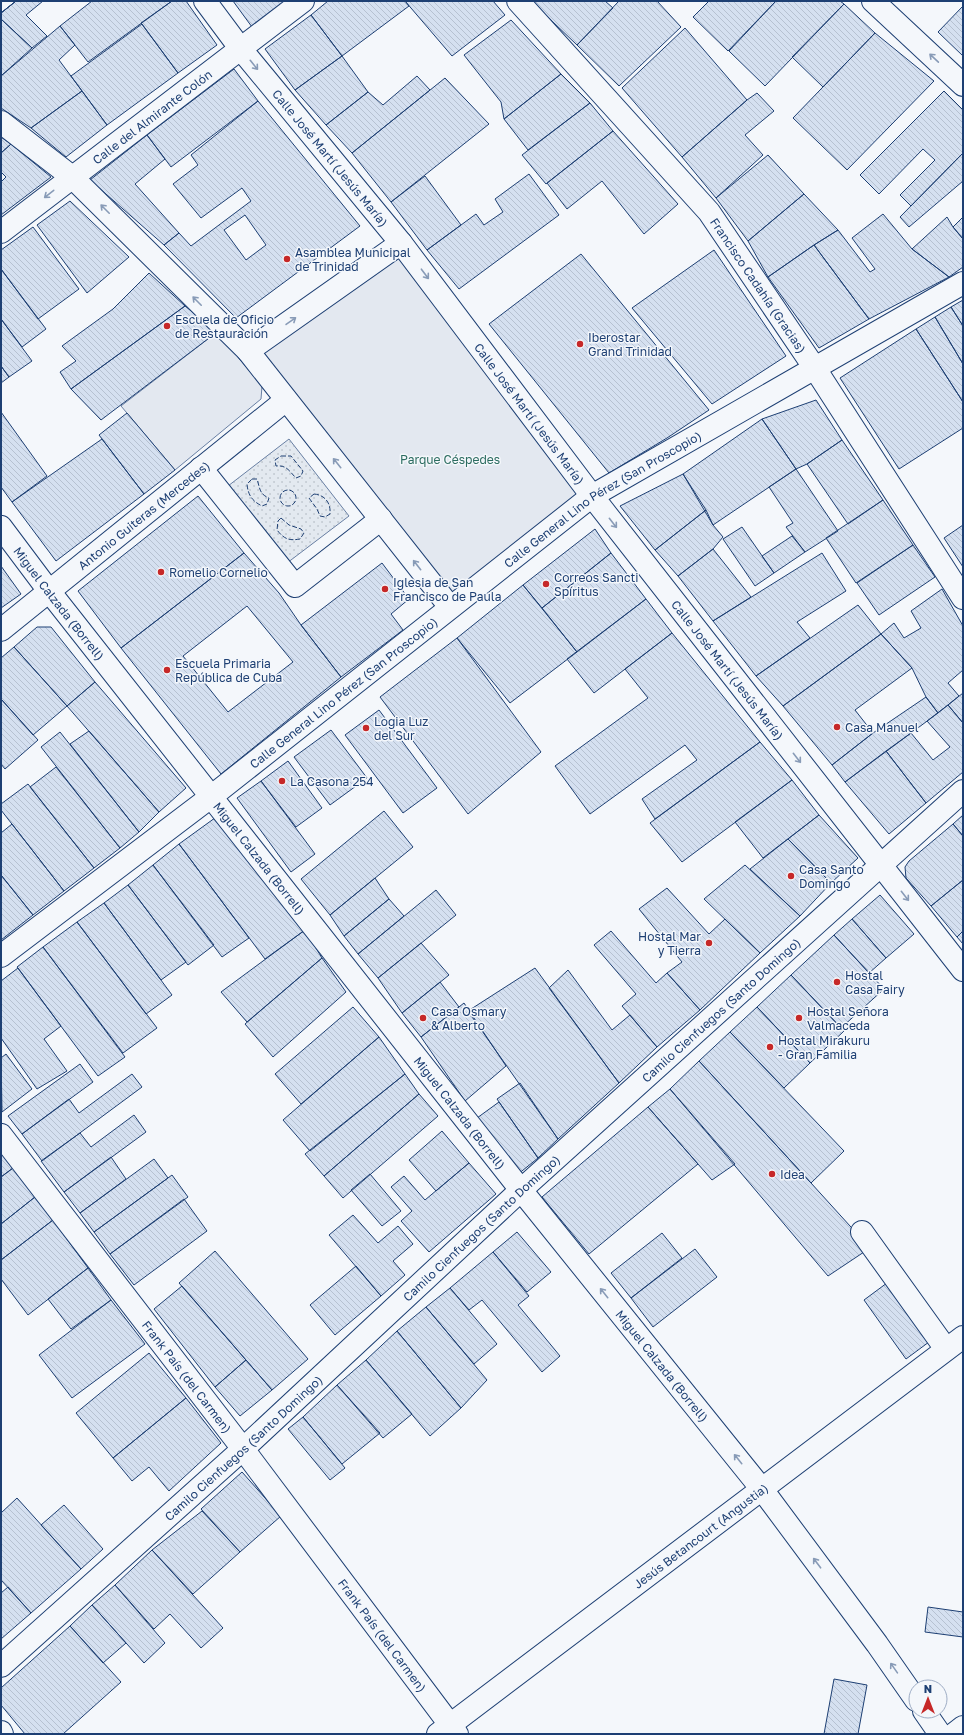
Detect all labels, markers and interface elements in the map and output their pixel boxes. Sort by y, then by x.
one-way arrow [930,54,940,63]
one-way arrow [250,59,259,70]
street label: Calle del Almirante Colón [89,66,215,167]
street label: Calle José Martí (Jesús María) [270,86,392,229]
one-way arrow [44,190,55,199]
one-way arrow [100,204,110,214]
street label: Francisco Cadahía (Gracias) [707,215,810,356]
place label: Asamblea Municipal de Trinidad [295,245,411,274]
marker: Asamblea Municipal de Trinidad [282,254,292,264]
one-way arrow [420,269,429,280]
one-way arrow [192,296,202,306]
place label: Escuela de Oficio de Restauración [175,312,274,341]
one-way arrow [286,317,297,325]
marker: Escuela de Oficio de Restauración [162,321,172,331]
place label: Iberostar Grand Trinidad [588,330,672,359]
marker: Iberostar Grand Trinidad [575,339,585,349]
street label: Calle José Martí (Jesús María) [471,340,588,487]
street label: Calle General Lino Pérez (San Proscopio) [501,427,704,570]
park label: Parque Céspedes [400,452,500,467]
street label: Antonio Guiteras (Mercedes) [75,457,212,573]
one-way arrow [332,458,341,469]
one-way arrow [609,518,617,529]
street label: Miguel Calzada (Borrell) [11,544,108,663]
one-way arrow [413,560,421,571]
place label: Romelio Cornelio [169,565,268,580]
marker: Romelio Cornelio [156,567,166,577]
place label: Correos Sancti Spíritus [554,570,639,599]
place label: Iglesia de San Francisco de Paula [393,575,501,604]
marker: Correos Sancti Spíritus [541,579,551,589]
marker: Iglesia de San Francisco de Paula [380,584,390,594]
street label: Calle José Martí (Jesús María) [669,597,787,743]
street label: Calle General Lino Pérez (San Proscopio) [246,614,440,771]
place label: Escuela Primaria República de Cuba [175,656,282,685]
marker: Escuela Primaria República de Cuba [162,665,172,675]
place label: Logia Luz del Sur [374,714,428,743]
place label: Casa Manuel [845,720,919,735]
marker: Casa Manuel [832,722,842,732]
marker: Logia Luz del Sur [361,723,371,733]
one-way arrow [792,752,801,763]
place label: La Casona 254 [290,774,374,789]
marker: La Casona 254 [277,776,287,786]
street label: Miguel Calzada (Borrell) [210,799,308,917]
place label: Casa Santo Domingo [799,862,864,891]
marker: Casa Santo Domingo [786,871,796,881]
one-way arrow [901,891,910,902]
place label: Hostal Mar y Tierra [638,929,701,958]
street label: Camilo Cienfuegos (Santo Domingo) [638,934,803,1085]
marker: Hostal Mar y Tierra [704,938,714,948]
place label: Hostal Casa Fairy [845,968,905,997]
marker: Hostal Casa Fairy [832,977,842,987]
place label: Casa Osmary & Alberto [431,1004,507,1033]
place label: Hostal Señora Valmaceda [807,1004,889,1033]
marker: Casa Osmary & Alberto [418,1013,428,1023]
marker: Hostal Señora Valmaceda [794,1013,804,1023]
place label: Hostal Mirakuru - Gran Familia [778,1033,870,1062]
marker: Hostal Mirakuru - Gran Familia [765,1042,775,1052]
street label: Miguel Calzada (Borrell) [411,1053,509,1172]
street label: Camilo Cienfuegos (Santo Domingo) [399,1151,563,1304]
place label: Idea [780,1167,805,1182]
marker: Idea [767,1169,777,1179]
one-way arrow [600,1287,608,1298]
street label: Miguel Calzada (Borrell) [613,1307,712,1424]
street label: Frank País (del Carmen) [139,1317,235,1436]
street label: Camilo Cienfuegos (Santo Domingo) [161,1372,325,1524]
one-way arrow [734,1454,743,1465]
street label: Jesús Betancourt (Angustia) [630,1480,771,1591]
one-way arrow [813,1558,821,1569]
street label: Frank País (del Carmen) [335,1575,430,1695]
one-way arrow [890,1662,898,1673]
north arrow [908,1679,948,1719]
text: N [924,1682,932,1695]

